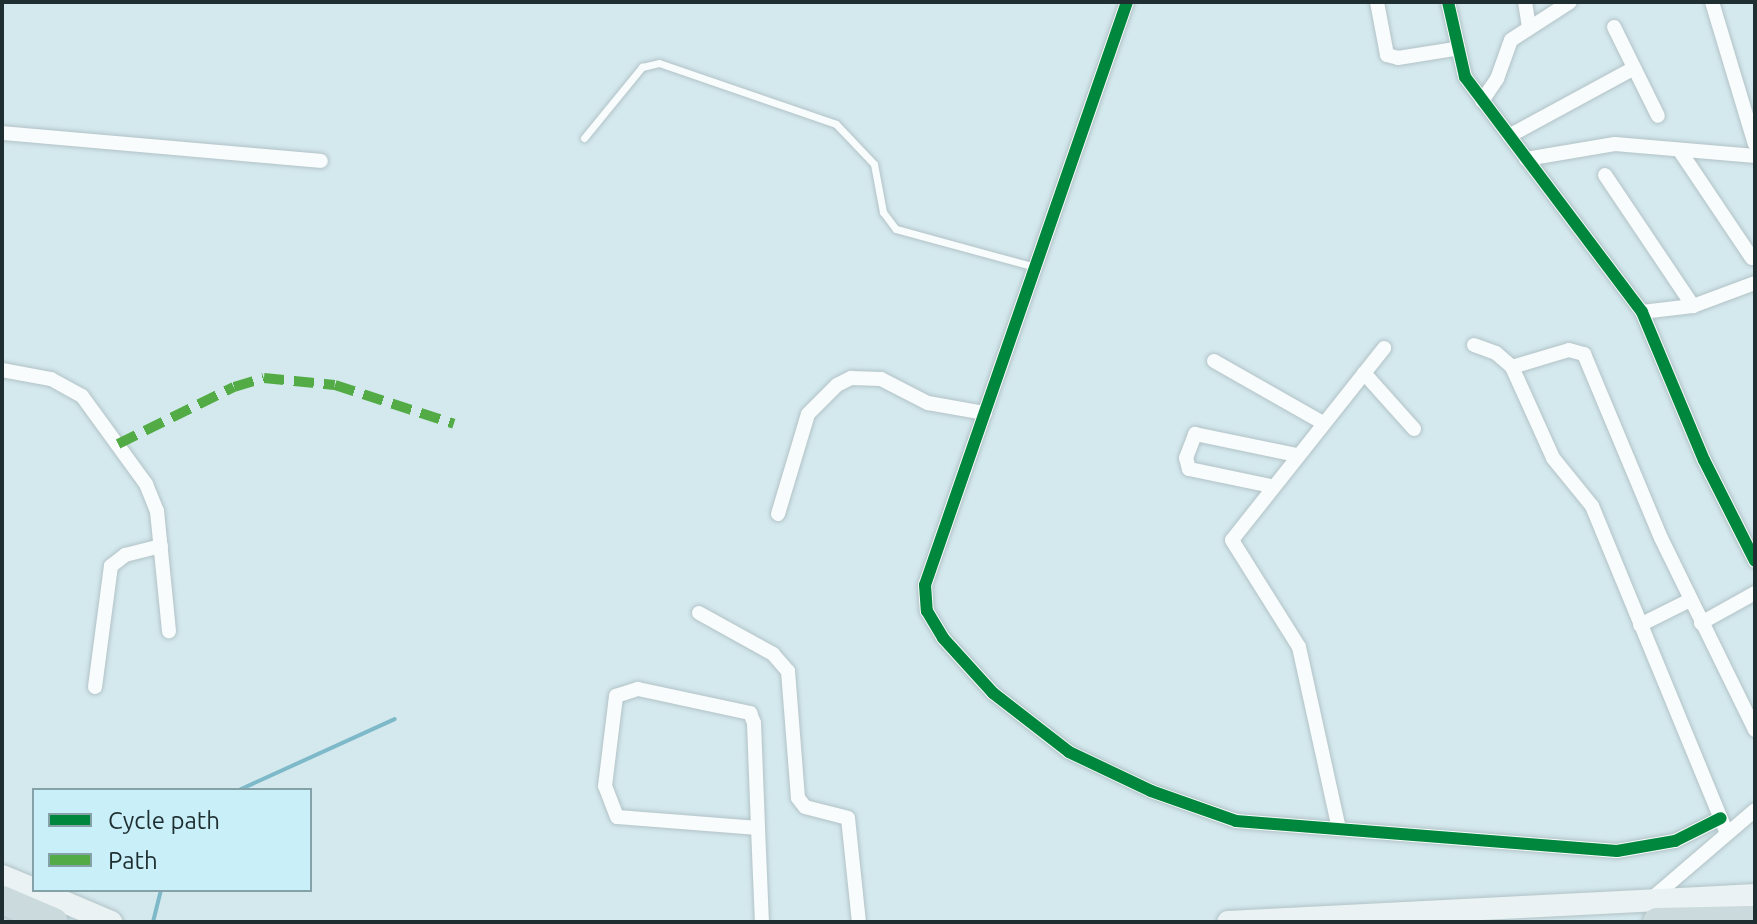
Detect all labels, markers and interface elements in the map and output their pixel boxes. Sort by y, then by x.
legend [32,788,312,892]
text: Cycle path [108,807,220,834]
text: Path [108,847,158,874]

